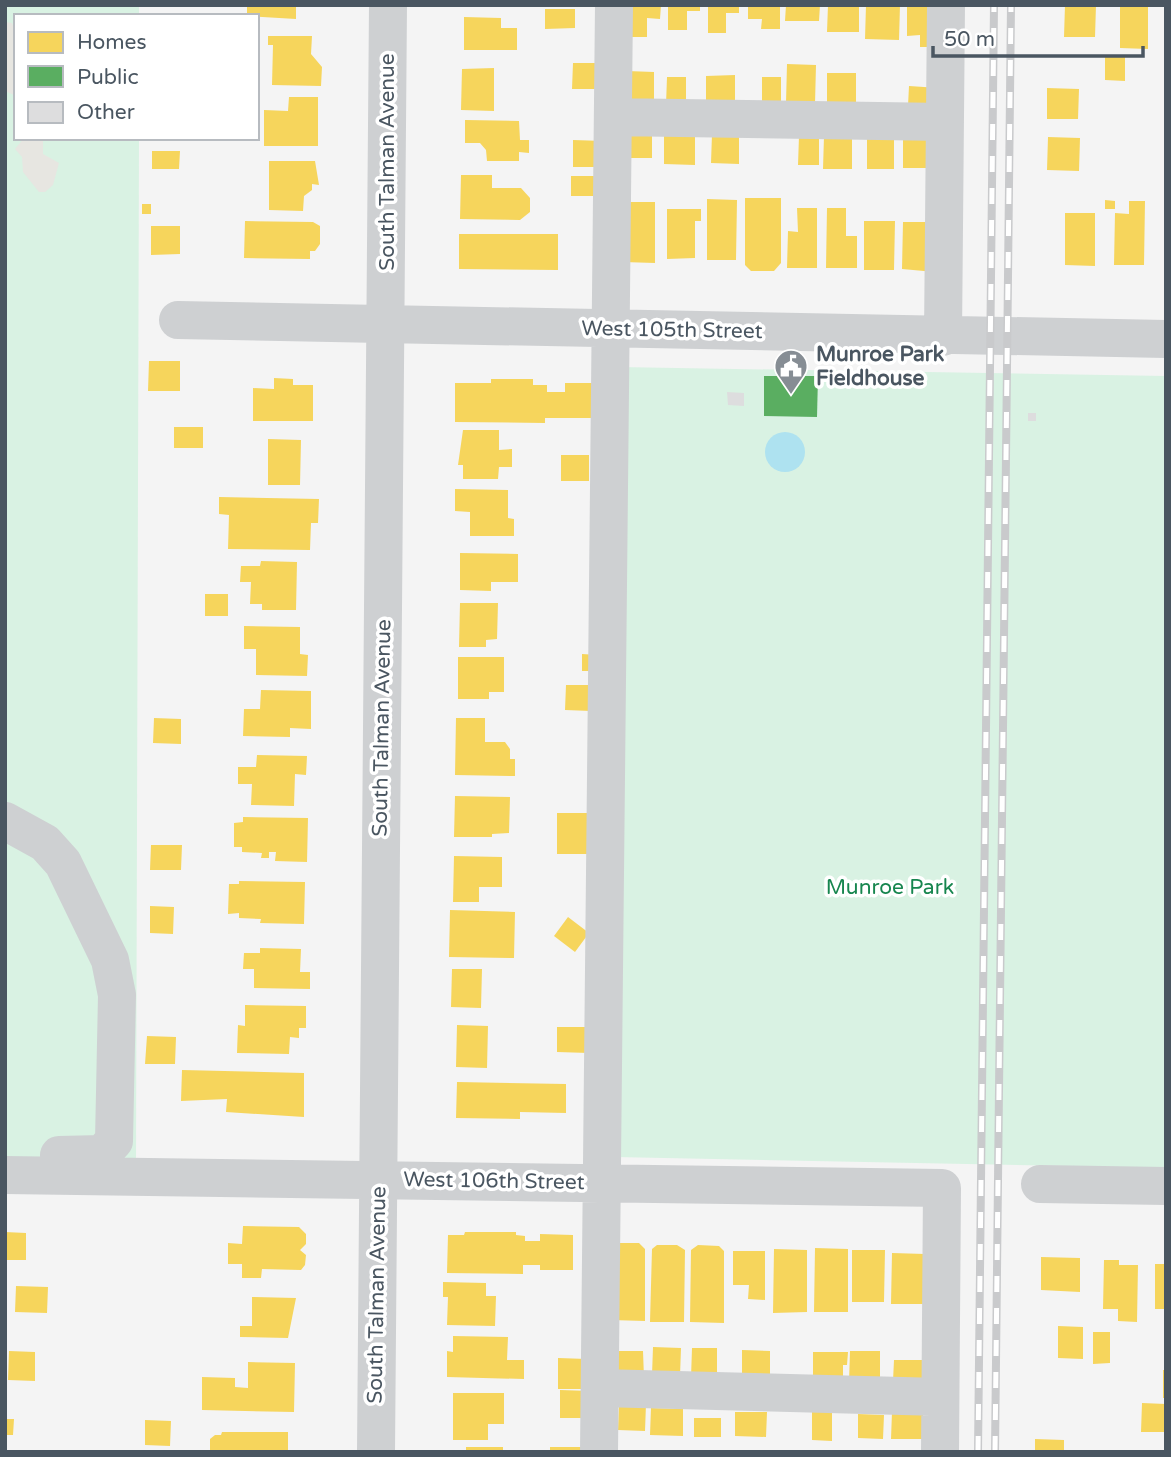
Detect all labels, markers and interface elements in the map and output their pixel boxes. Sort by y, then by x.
legend [14,14,259,140]
scale bar [933,14,1143,58]
text: 50 m [944,27,995,52]
text: Homes [77,30,147,55]
street label: South Talman Avenue [375,53,400,271]
text: Public [77,65,139,90]
text: Other [77,100,135,125]
street label: West 105th Street [581,316,763,344]
place label: Munroe Park Fieldhouse [816,342,945,391]
public building icon: Munroe Park Fieldhouse [772,347,810,396]
street label: South Talman Avenue [368,619,396,837]
park label: Munroe Park [826,875,954,900]
street label: West 106th Street [403,1167,585,1195]
street label: South Talman Avenue [363,1186,391,1404]

